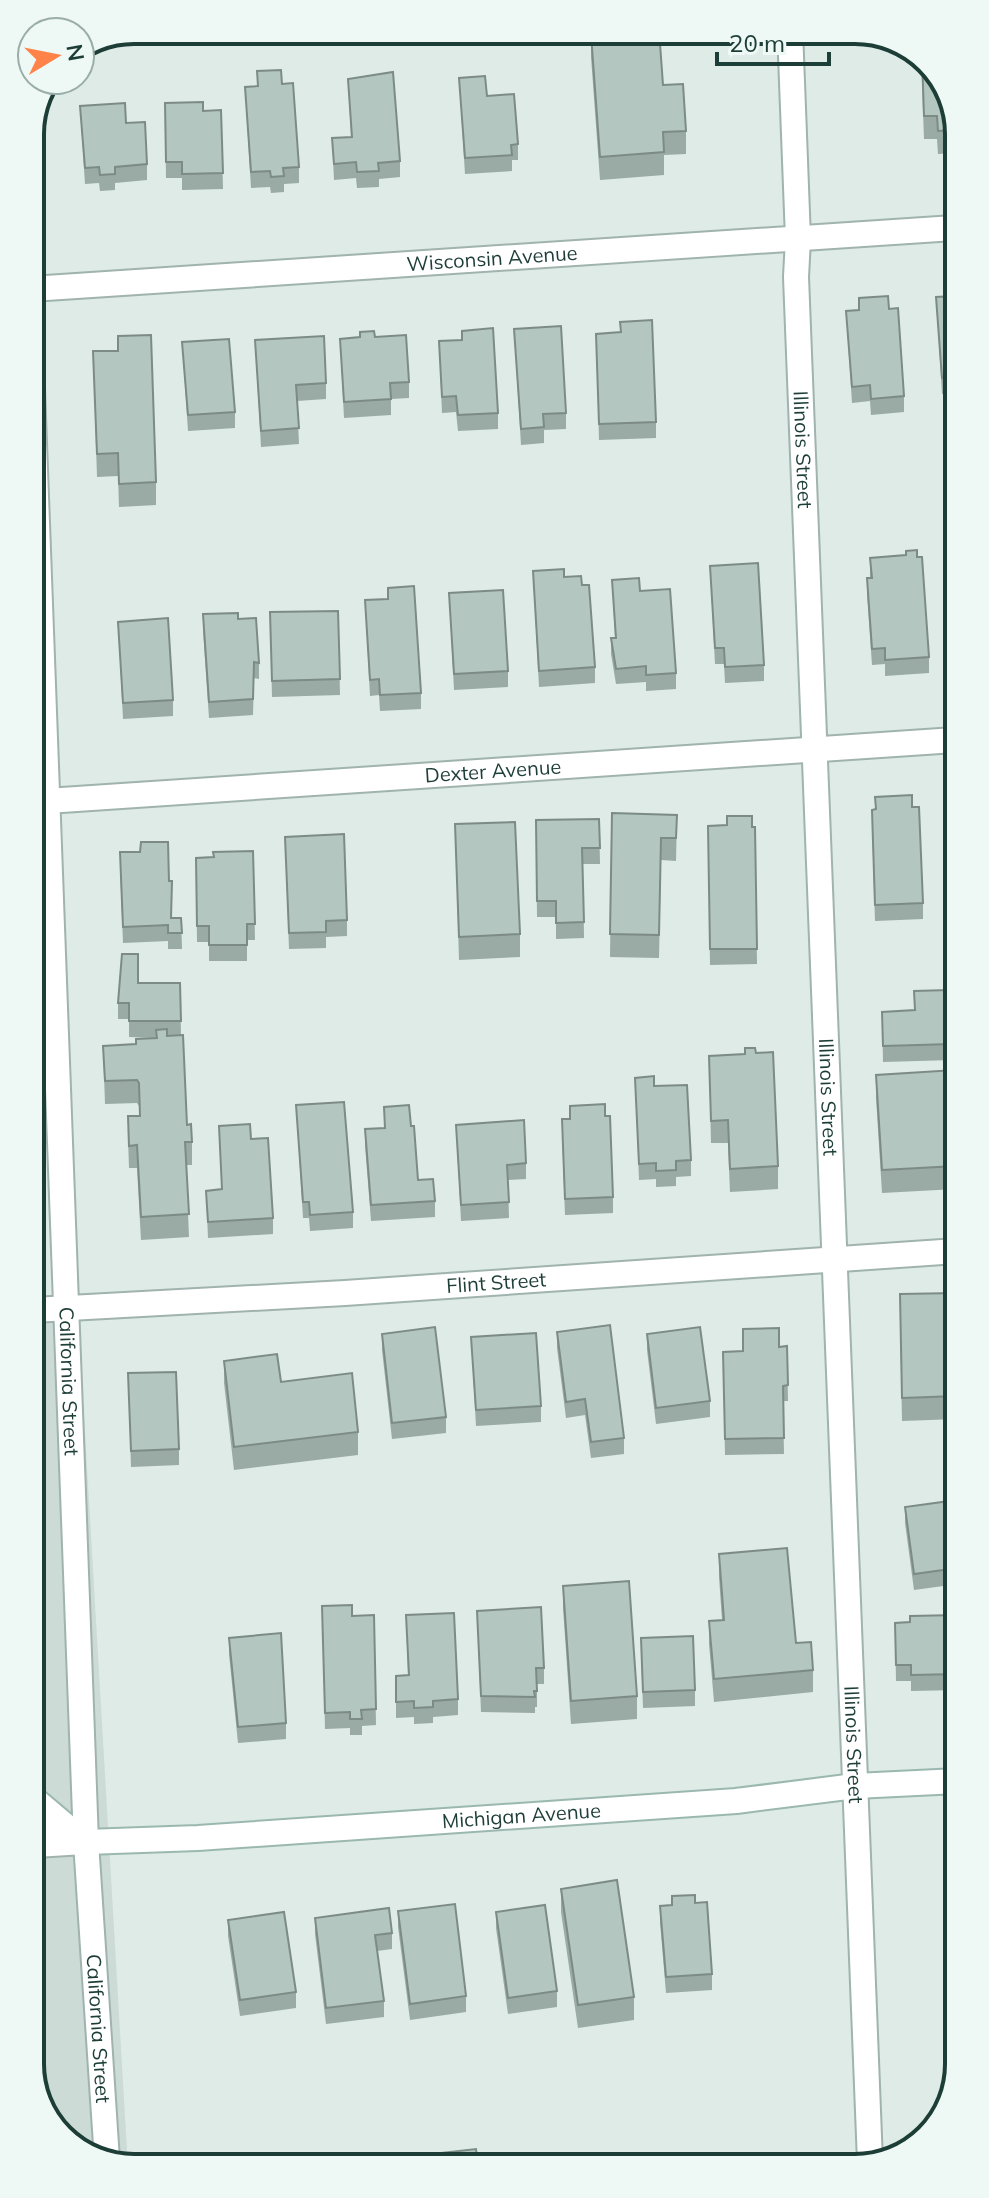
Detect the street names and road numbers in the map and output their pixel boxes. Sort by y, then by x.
street label: Wisconsin Avenue [406,240,578,276]
street label: Illinois Street [788,390,818,509]
street label: Dexter Avenue [424,753,562,788]
street label: Illinois Street [814,1038,843,1157]
street label: Flint Street [445,1266,547,1298]
street label: California Street [54,1306,85,1456]
street label: Illinois Street [839,1685,869,1804]
street label: Michigan Avenue [441,1797,602,1833]
street label: California Street [81,1953,116,2104]

